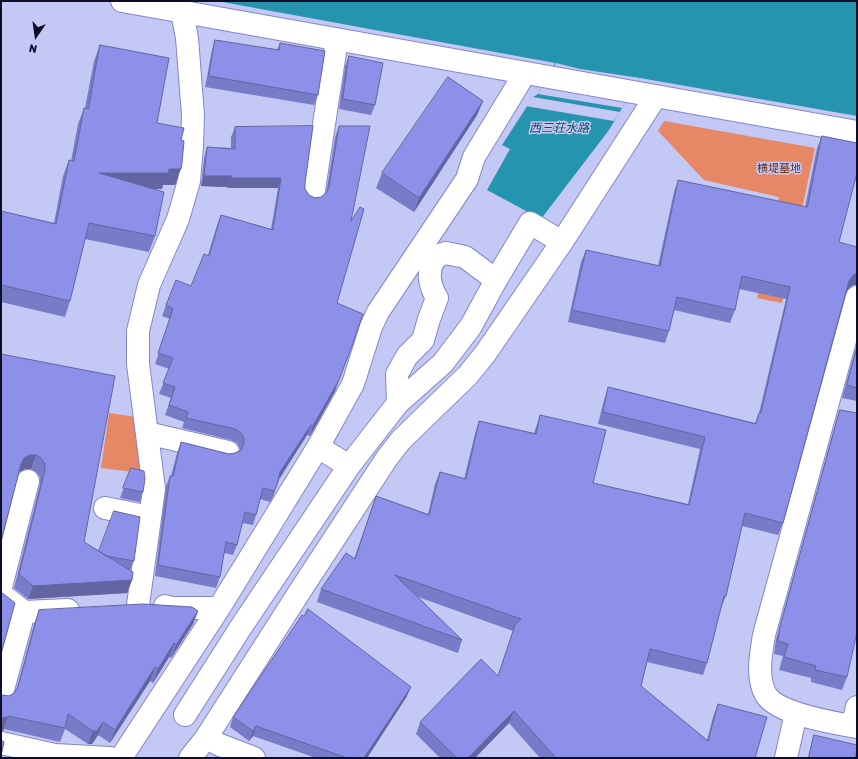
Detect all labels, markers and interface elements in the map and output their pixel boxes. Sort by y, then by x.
north arrow [16,16,56,56]
text: N [28,41,39,55]
water label: 西三荘水路 [529,122,589,136]
park label: 横堤墓地 [757,162,801,176]

